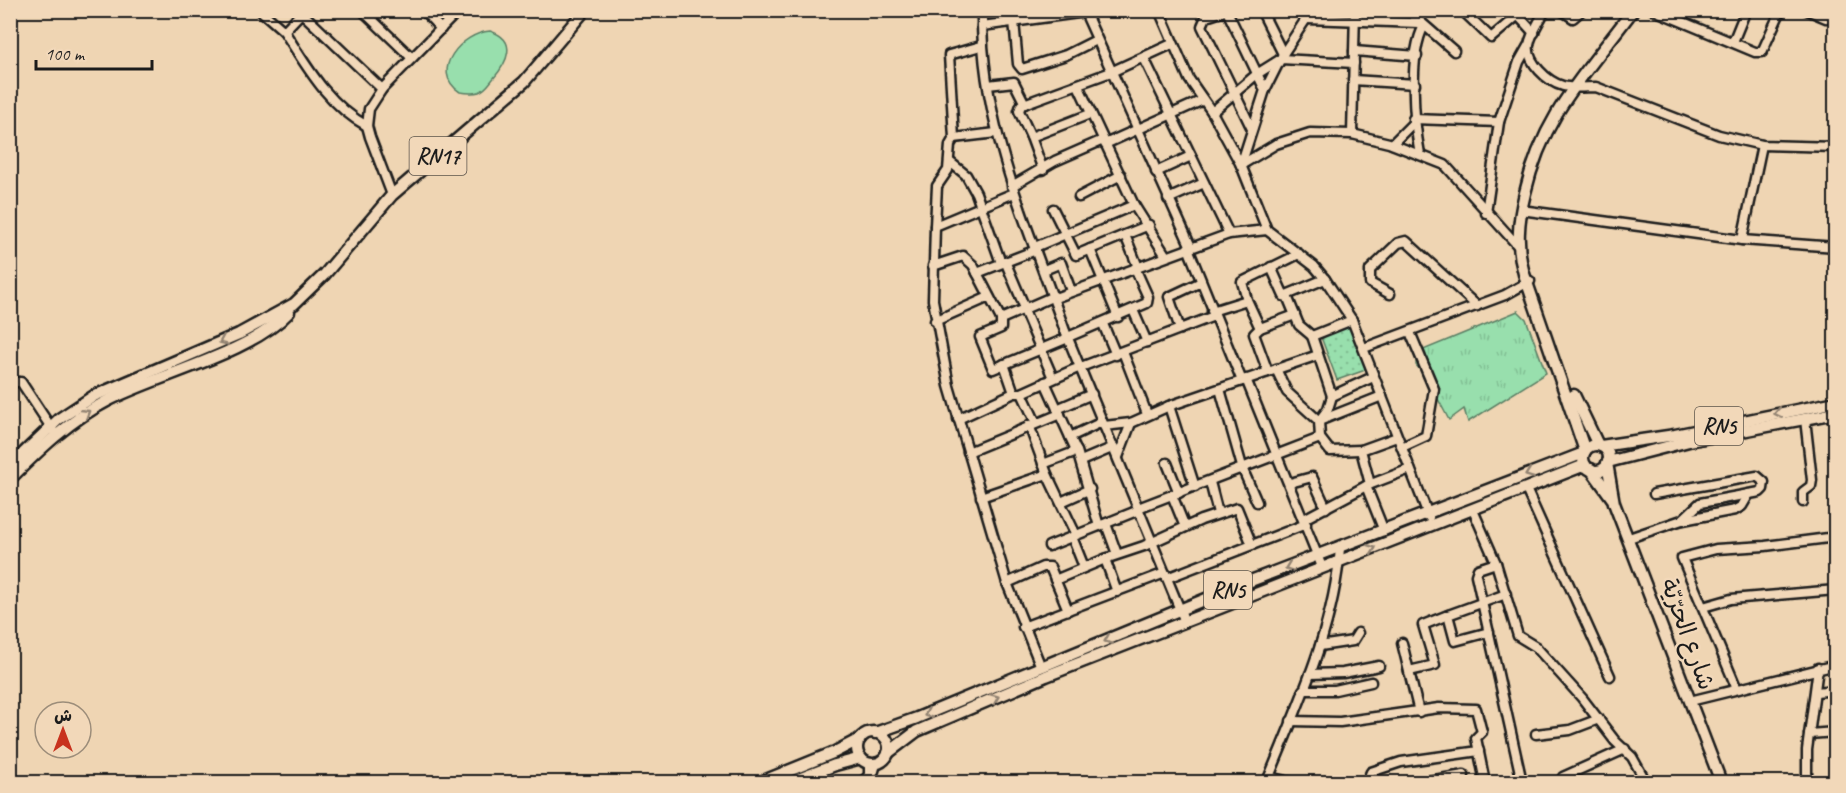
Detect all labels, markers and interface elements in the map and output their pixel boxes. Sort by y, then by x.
scale bar [36,33,152,71]
text: 100 m [45,43,86,65]
road number: RN17 [410,137,466,175]
one-way arrow [218,333,229,345]
one-way arrow [1773,406,1783,419]
road number: RN5 [1695,407,1743,445]
one-way arrow [80,409,90,421]
one-way arrow [1524,466,1535,479]
one-way arrow [1366,544,1377,557]
one-way arrow [1284,560,1295,572]
road number: RN5 [1204,571,1252,609]
street label: شارع الحرّيّة [1652,574,1722,694]
one-way arrow [1103,633,1114,645]
one-way arrow [989,693,1000,705]
north arrow [33,700,93,760]
text: ش [54,706,72,726]
one-way arrow [923,707,934,719]

